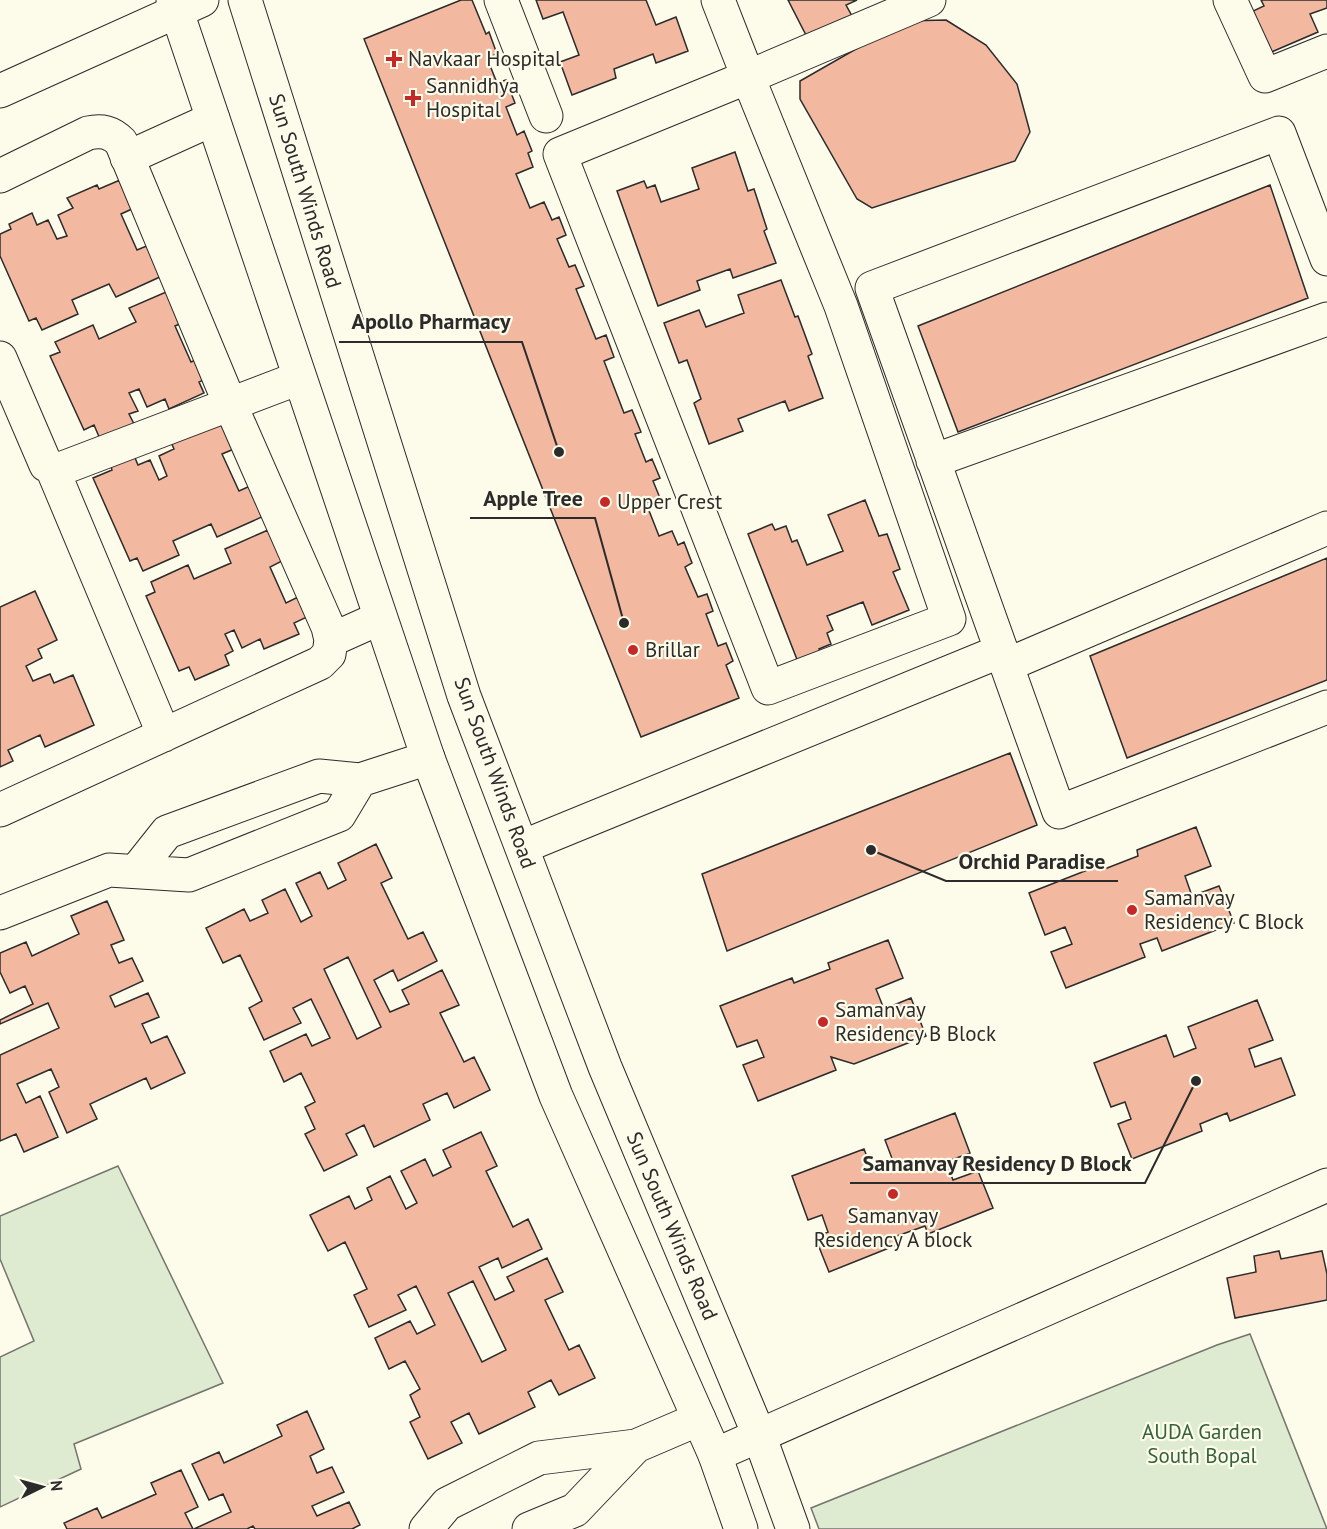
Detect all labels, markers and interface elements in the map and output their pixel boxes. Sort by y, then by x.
place label: Navkaar Hospital [408,45,561,72]
marker: Navkaar Hospital [385,50,403,68]
place label: Sannidhya Hospital [426,72,519,123]
marker: Sannidhya Hospital [404,89,422,107]
street label: Sun South Winds Road [263,90,348,291]
callout: Apollo Pharmacy [339,302,522,342]
text: Apollo Pharmacy [352,307,511,335]
callout: Apple Tree [470,478,595,518]
text: Apple Tree [483,484,583,512]
place label: Upper Crest [617,488,722,515]
marker: Upper Crest [598,495,612,509]
place label: Brillar [645,636,700,663]
marker: Brillar [626,643,640,657]
street label: Sun South Winds Road [448,673,543,872]
callout: Orchid Paradise [946,841,1118,881]
text: Orchid Paradise [958,847,1106,875]
place label: Samanvay Residency C Block [1144,884,1304,935]
marker: Samanvay Residency C Block [1125,903,1139,917]
place label: Samanvay Residency B Block [835,996,996,1047]
marker: Samanvay Residency B Block [816,1015,830,1029]
street label: Sun South Winds Road [621,1128,724,1324]
callout: Samanvay Residency D Block [850,1143,1145,1183]
text: Samanvay Residency D Block [862,1149,1132,1177]
marker: Samanvay Residency A block [886,1187,900,1201]
place label: Samanvay Residency A block [814,1202,972,1253]
park label: AUDA Garden South Bopal [1142,1418,1262,1469]
north arrow [12,1457,72,1517]
text: N [47,1480,67,1492]

